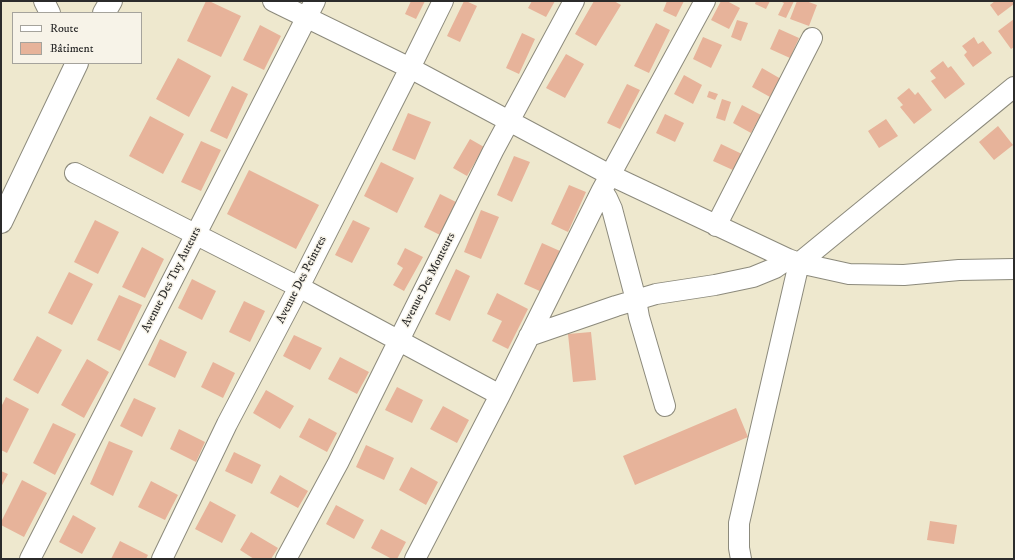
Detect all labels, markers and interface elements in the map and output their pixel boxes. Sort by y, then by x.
legend [12,12,142,64]
text: Route [50,21,78,36]
text: Bâtiment [50,41,94,56]
street label: Avenue Des Tuy Auteurs [139,225,205,335]
street label: Avenue Des Monteurs [399,231,459,329]
street label: Avenue Des Peintres [274,234,330,326]

